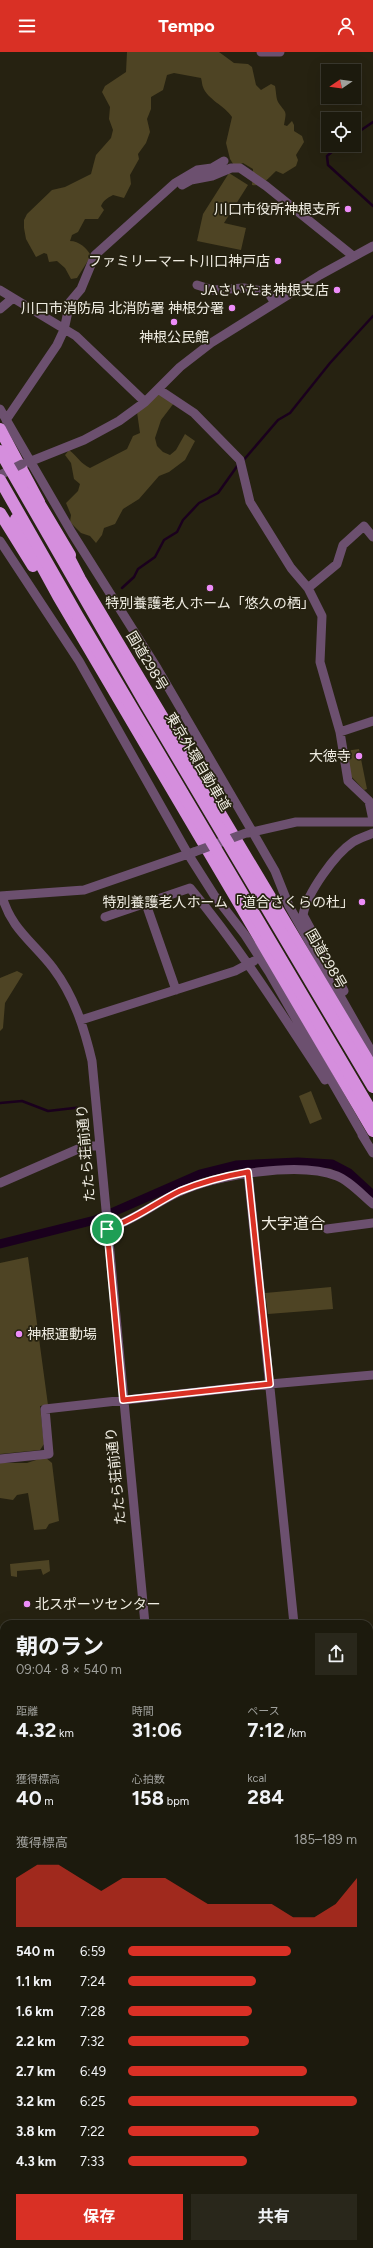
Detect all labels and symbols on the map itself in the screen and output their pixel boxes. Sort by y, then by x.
north arrow [321,64,361,104]
place label: 川口市役所神根支所 [214,201,340,218]
marker: 川口市役所神根支所 [343,204,353,214]
place label: ファミリーマート川口神戸店 [88,253,270,270]
marker: ファミリーマート川口神戸店 [273,256,283,266]
place label: JAさいたま神根支店 [201,282,329,299]
marker: JAさいたま神根支店 [332,285,342,295]
place label: 川口市消防局 北消防署 神根分署 [21,300,224,317]
marker: 川口市消防局 北消防署 神根分署 [227,303,237,313]
marker: 神根公民館 [169,317,179,327]
place label: 神根公民館 [139,329,209,346]
marker: 特別養護老人ホーム「悠久の栖」 [205,583,215,593]
place label: 特別養護老人ホーム「悠久の栖」 [105,595,315,612]
street label: 国道298号 [123,628,171,694]
street label: 東京外環自動車道 [162,710,234,814]
place label: 大徳寺 [309,748,351,765]
marker: 大徳寺 [354,751,364,761]
place label: 特別養護老人ホーム「道合さくらの杜」 [102,894,354,911]
marker: 特別養護老人ホーム「道合さくらの杜」 [357,897,367,907]
street label: 国道298号 [302,926,350,992]
street label: たたら荘前通り [73,1103,99,1203]
pin [90,1212,124,1246]
district label: 大字道合 [261,1214,325,1233]
place label: 神根運動場 [27,1326,97,1343]
marker: 神根運動場 [14,1329,24,1339]
street label: たたら荘前通り [102,1426,130,1526]
place label: 北スポーツセンター [35,1596,161,1613]
marker: 北スポーツセンター [22,1599,32,1609]

